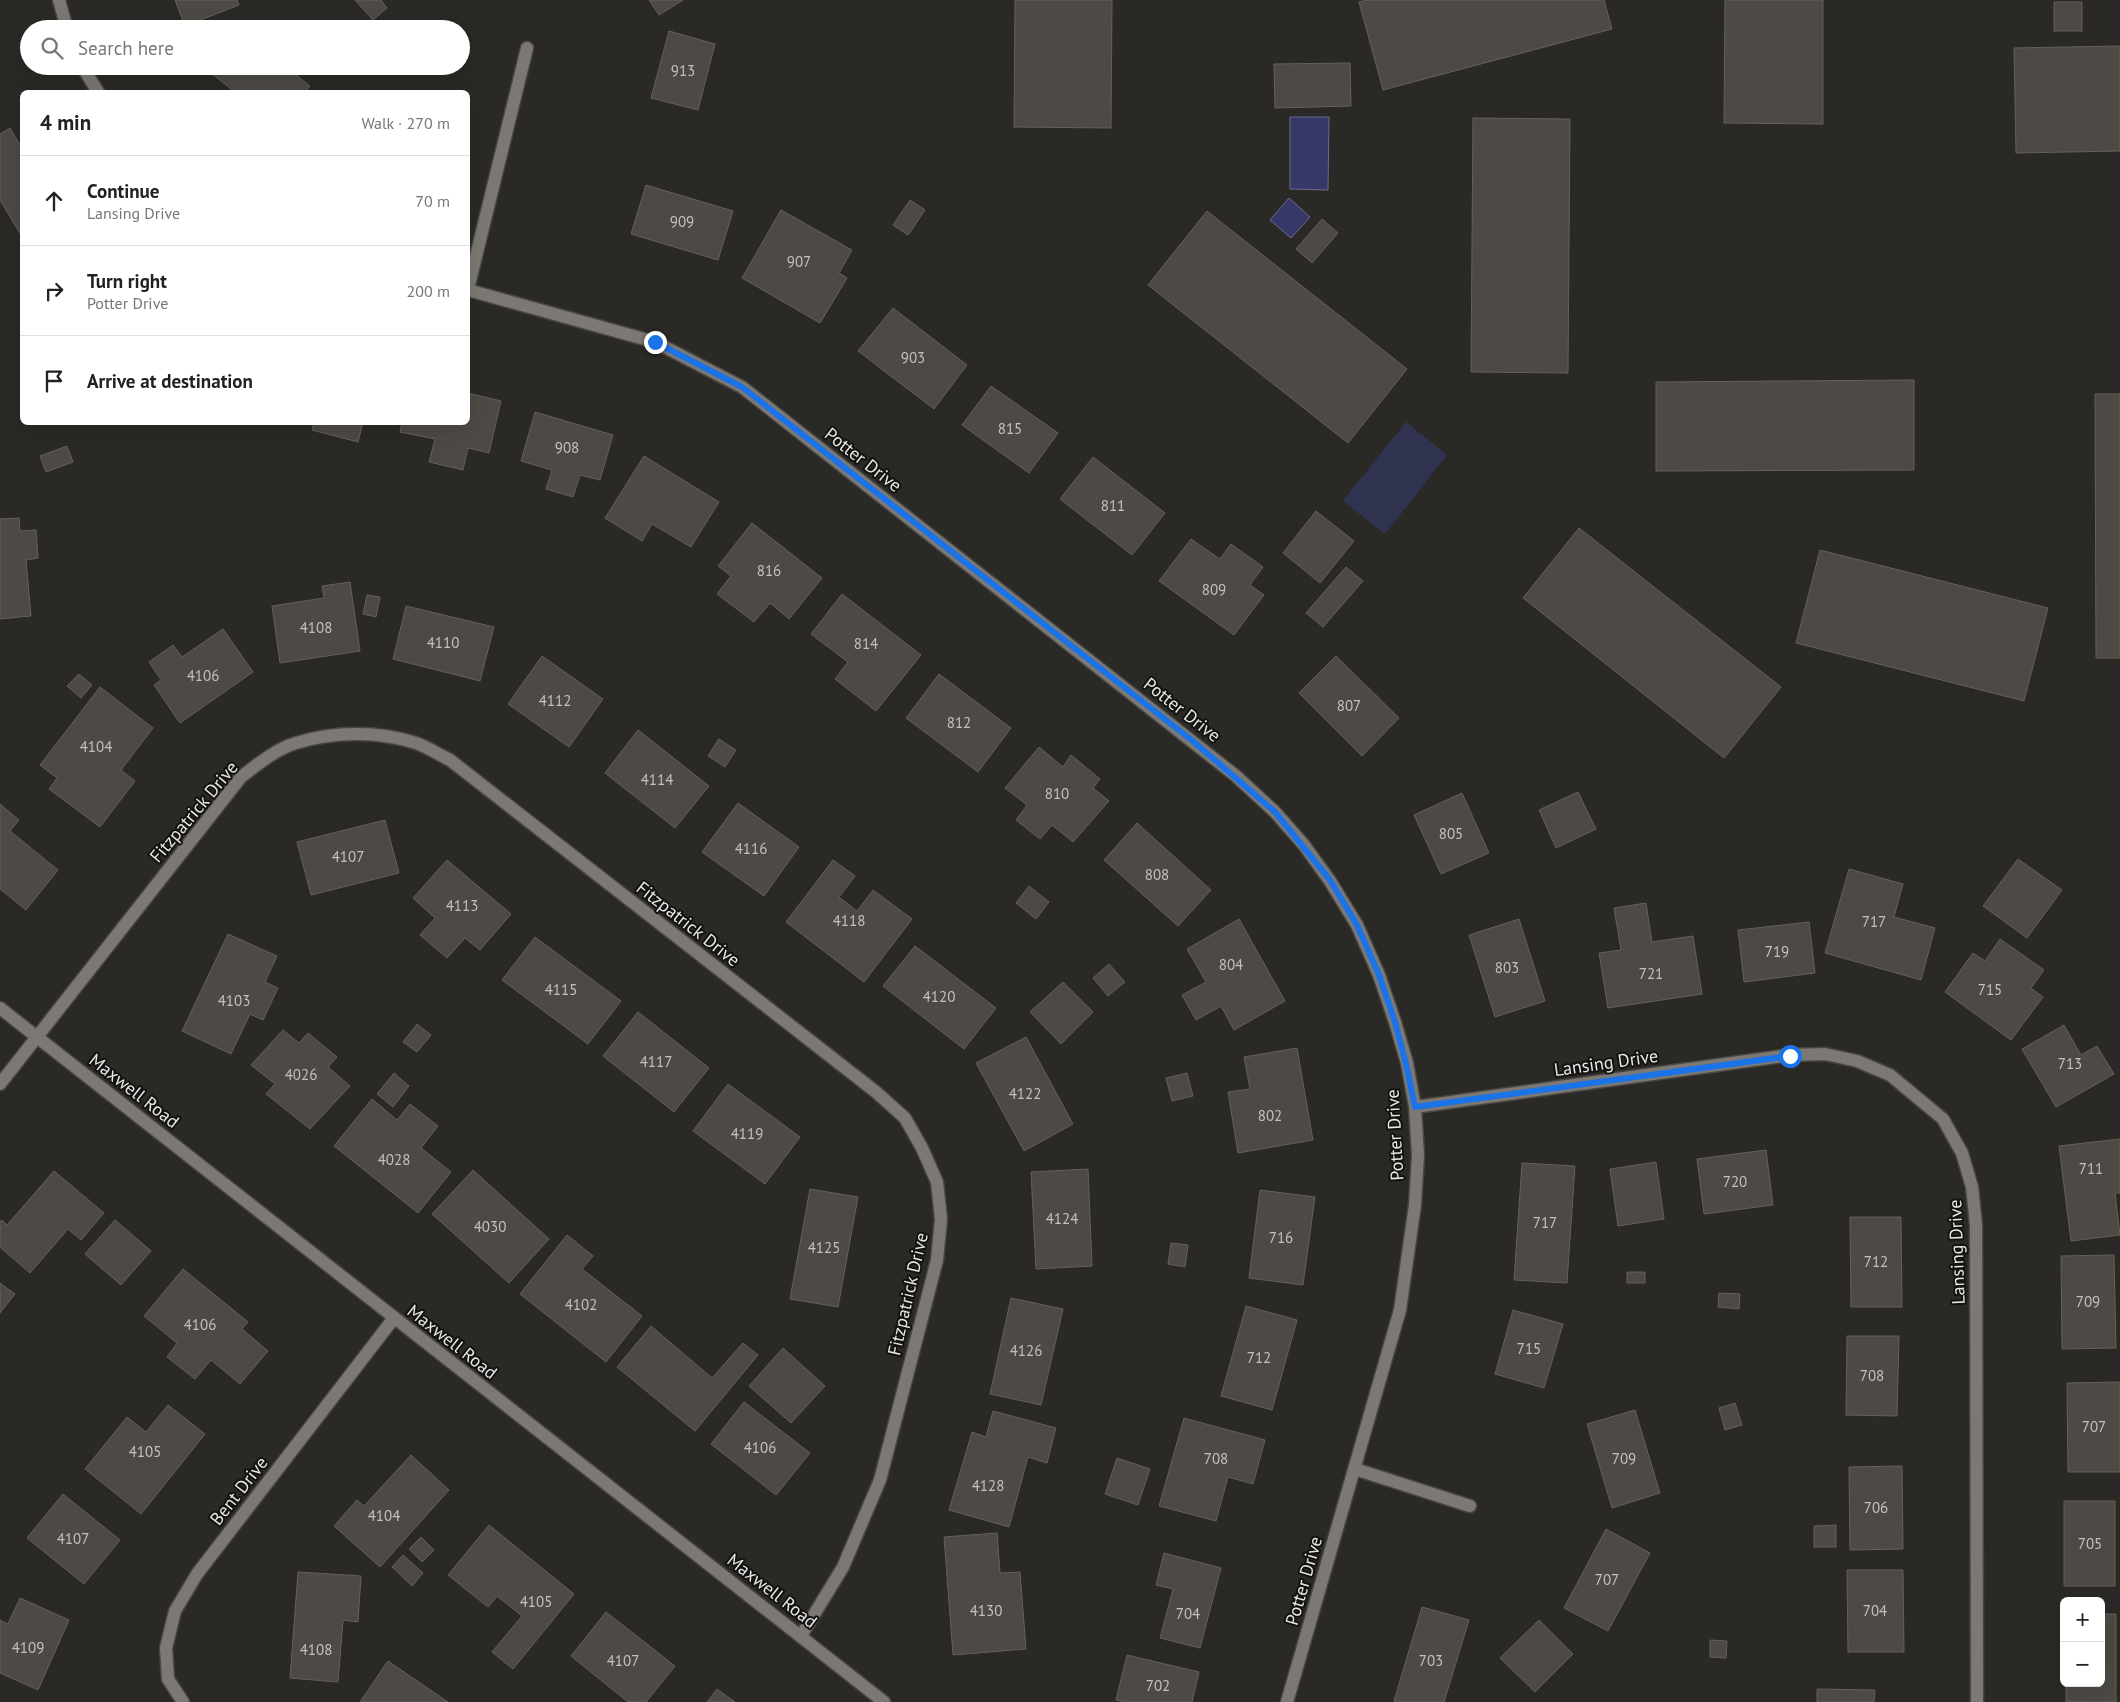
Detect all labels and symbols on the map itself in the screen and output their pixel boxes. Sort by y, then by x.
house number: 913 [671,61,695,80]
house number: 909 [670,212,694,231]
house number: 907 [787,252,811,271]
route end [644,331,667,354]
house number: 903 [901,348,925,367]
house number: 815 [998,419,1022,438]
street label: Potter Drive [820,422,906,497]
house number: 908 [555,438,579,457]
house number: 811 [1101,496,1125,515]
house number: 816 [757,561,781,580]
house number: 809 [1202,580,1226,599]
house number: 4108 [300,618,332,637]
house number: 4110 [427,633,459,652]
house number: 814 [854,634,878,653]
house number: 4106 [187,666,219,685]
street label: Potter Drive [1139,672,1225,747]
house number: 4112 [539,691,571,710]
house number: 807 [1337,696,1361,715]
house number: 812 [947,713,971,732]
house number: 4104 [80,737,112,756]
street label: Fitzpatrick Drive [145,756,243,867]
house number: 4114 [641,770,673,789]
house number: 810 [1045,784,1069,803]
house number: 805 [1439,824,1463,843]
house number: 4116 [735,839,767,858]
house number: 4107 [332,847,364,866]
house number: 808 [1145,865,1169,884]
street label: Fitzpatrick Drive [632,876,745,971]
house number: 4113 [446,896,478,915]
house number: 4118 [833,911,865,930]
house number: 717 [1862,912,1886,931]
house number: 719 [1765,942,1789,961]
house number: 804 [1219,955,1243,974]
house number: 803 [1495,958,1519,977]
house number: 721 [1639,964,1663,983]
house number: 4115 [545,980,577,999]
house number: 715 [1978,980,2002,999]
house number: 4120 [923,987,955,1006]
house number: 4103 [218,991,250,1010]
street label: Lansing Drive [1552,1044,1659,1081]
route start [1779,1045,1802,1068]
street label: Maxwell Road [85,1048,184,1133]
house number: 4117 [640,1052,672,1071]
house number: 713 [2058,1054,2082,1073]
house number: 4026 [285,1065,317,1084]
house number: 4122 [1009,1084,1041,1103]
street label: Potter Drive [1381,1089,1408,1181]
house number: 802 [1258,1106,1282,1125]
house number: 4119 [731,1124,763,1143]
house number: 4028 [378,1150,410,1169]
house number: 711 [2079,1159,2103,1178]
house number: 720 [1723,1172,1747,1191]
street label: Lansing Drive [1943,1199,1970,1305]
house number: 4124 [1046,1209,1078,1228]
house number: 717 [1533,1213,1557,1232]
house number: 4030 [474,1217,506,1236]
house number: 716 [1269,1228,1293,1247]
street label: Fitzpatrick Drive [882,1230,933,1358]
house number: 4125 [808,1238,840,1257]
house number: 712 [1864,1252,1888,1271]
house number: 709 [2076,1292,2100,1311]
house number: 4102 [565,1295,597,1314]
street label: Maxwell Road [403,1299,502,1384]
house number: 4106 [184,1315,216,1334]
house number: 715 [1517,1339,1541,1358]
house number: 4126 [1010,1341,1042,1360]
house number: 712 [1247,1348,1271,1367]
house number: 708 [1860,1366,1884,1385]
house number: 707 [2082,1417,2106,1436]
house number: 4106 [744,1438,776,1457]
house number: 4105 [129,1442,161,1461]
house number: 708 [1204,1449,1228,1468]
house number: 709 [1612,1449,1636,1468]
street label: Bent Drive [205,1452,273,1530]
house number: 4128 [972,1476,1004,1495]
house number: 706 [1864,1498,1888,1517]
house number: 4104 [368,1506,400,1525]
house number: 4107 [57,1529,89,1548]
street label: Potter Drive [1280,1534,1327,1628]
house number: 705 [2078,1534,2102,1553]
street label: Maxwell Road [723,1548,822,1633]
house number: 707 [1595,1570,1619,1589]
house number: 4105 [520,1592,552,1611]
house number: 4130 [970,1601,1002,1620]
house number: 704 [1863,1601,1887,1620]
house number: 704 [1176,1604,1200,1623]
house number: 4109 [12,1638,44,1657]
house number: 4108 [300,1640,332,1659]
house number: 4107 [607,1651,639,1670]
house number: 703 [1419,1651,1443,1670]
house number: 702 [1146,1676,1170,1695]

